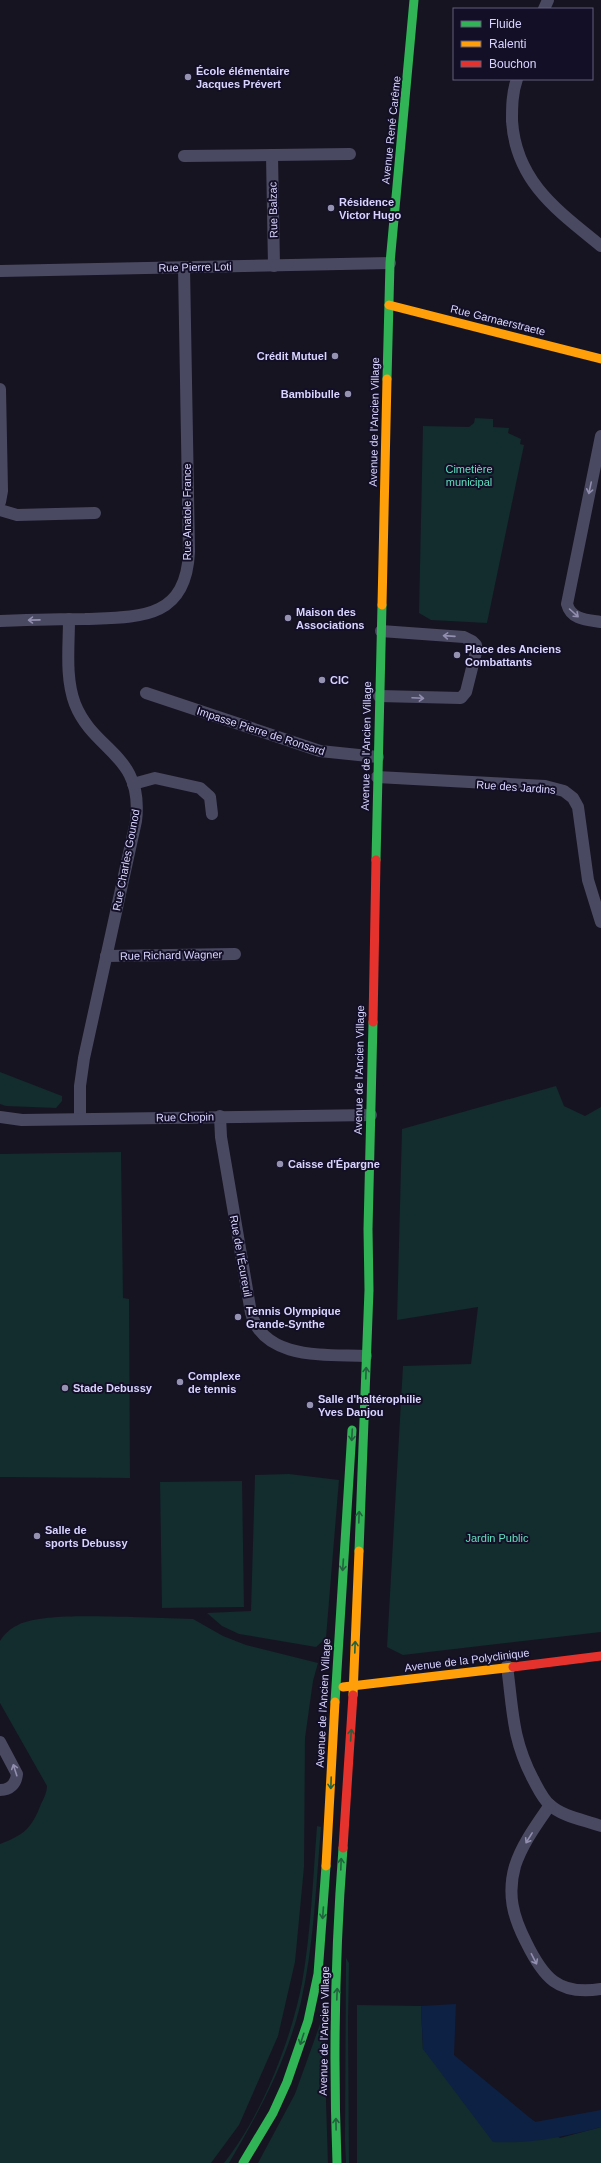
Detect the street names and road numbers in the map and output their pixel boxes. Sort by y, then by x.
street label: Avenue René Carême [379,75,403,185]
street label: Rue Balzac [267,181,279,238]
street label: Rue Pierre Loti [158,260,232,274]
street label: Rue Garnaerstraete [449,302,547,338]
street label: Avenue de l'Ancien Village [367,357,381,487]
street label: Rue Anatole France [181,463,193,561]
street label: Avenue de l'Ancien Village [359,681,373,811]
street label: Impasse Pierre de Ronsard [195,705,327,757]
street label: Rue des Jardins [476,778,557,796]
street label: Rue Charles Gounod [110,808,142,912]
street label: Rue Richard Wagner [120,948,223,962]
street label: Avenue de l'Ancien Village [352,1005,366,1135]
street label: Rue Chopin [156,1110,214,1124]
street label: Rue de l'Écureuil [228,1214,254,1298]
street label: Avenue de l'Ancien Village [314,1638,332,1768]
street label: Avenue de la Polyclinique [404,1646,530,1674]
street label: Avenue de l'Ancien Village [317,1966,331,2096]

